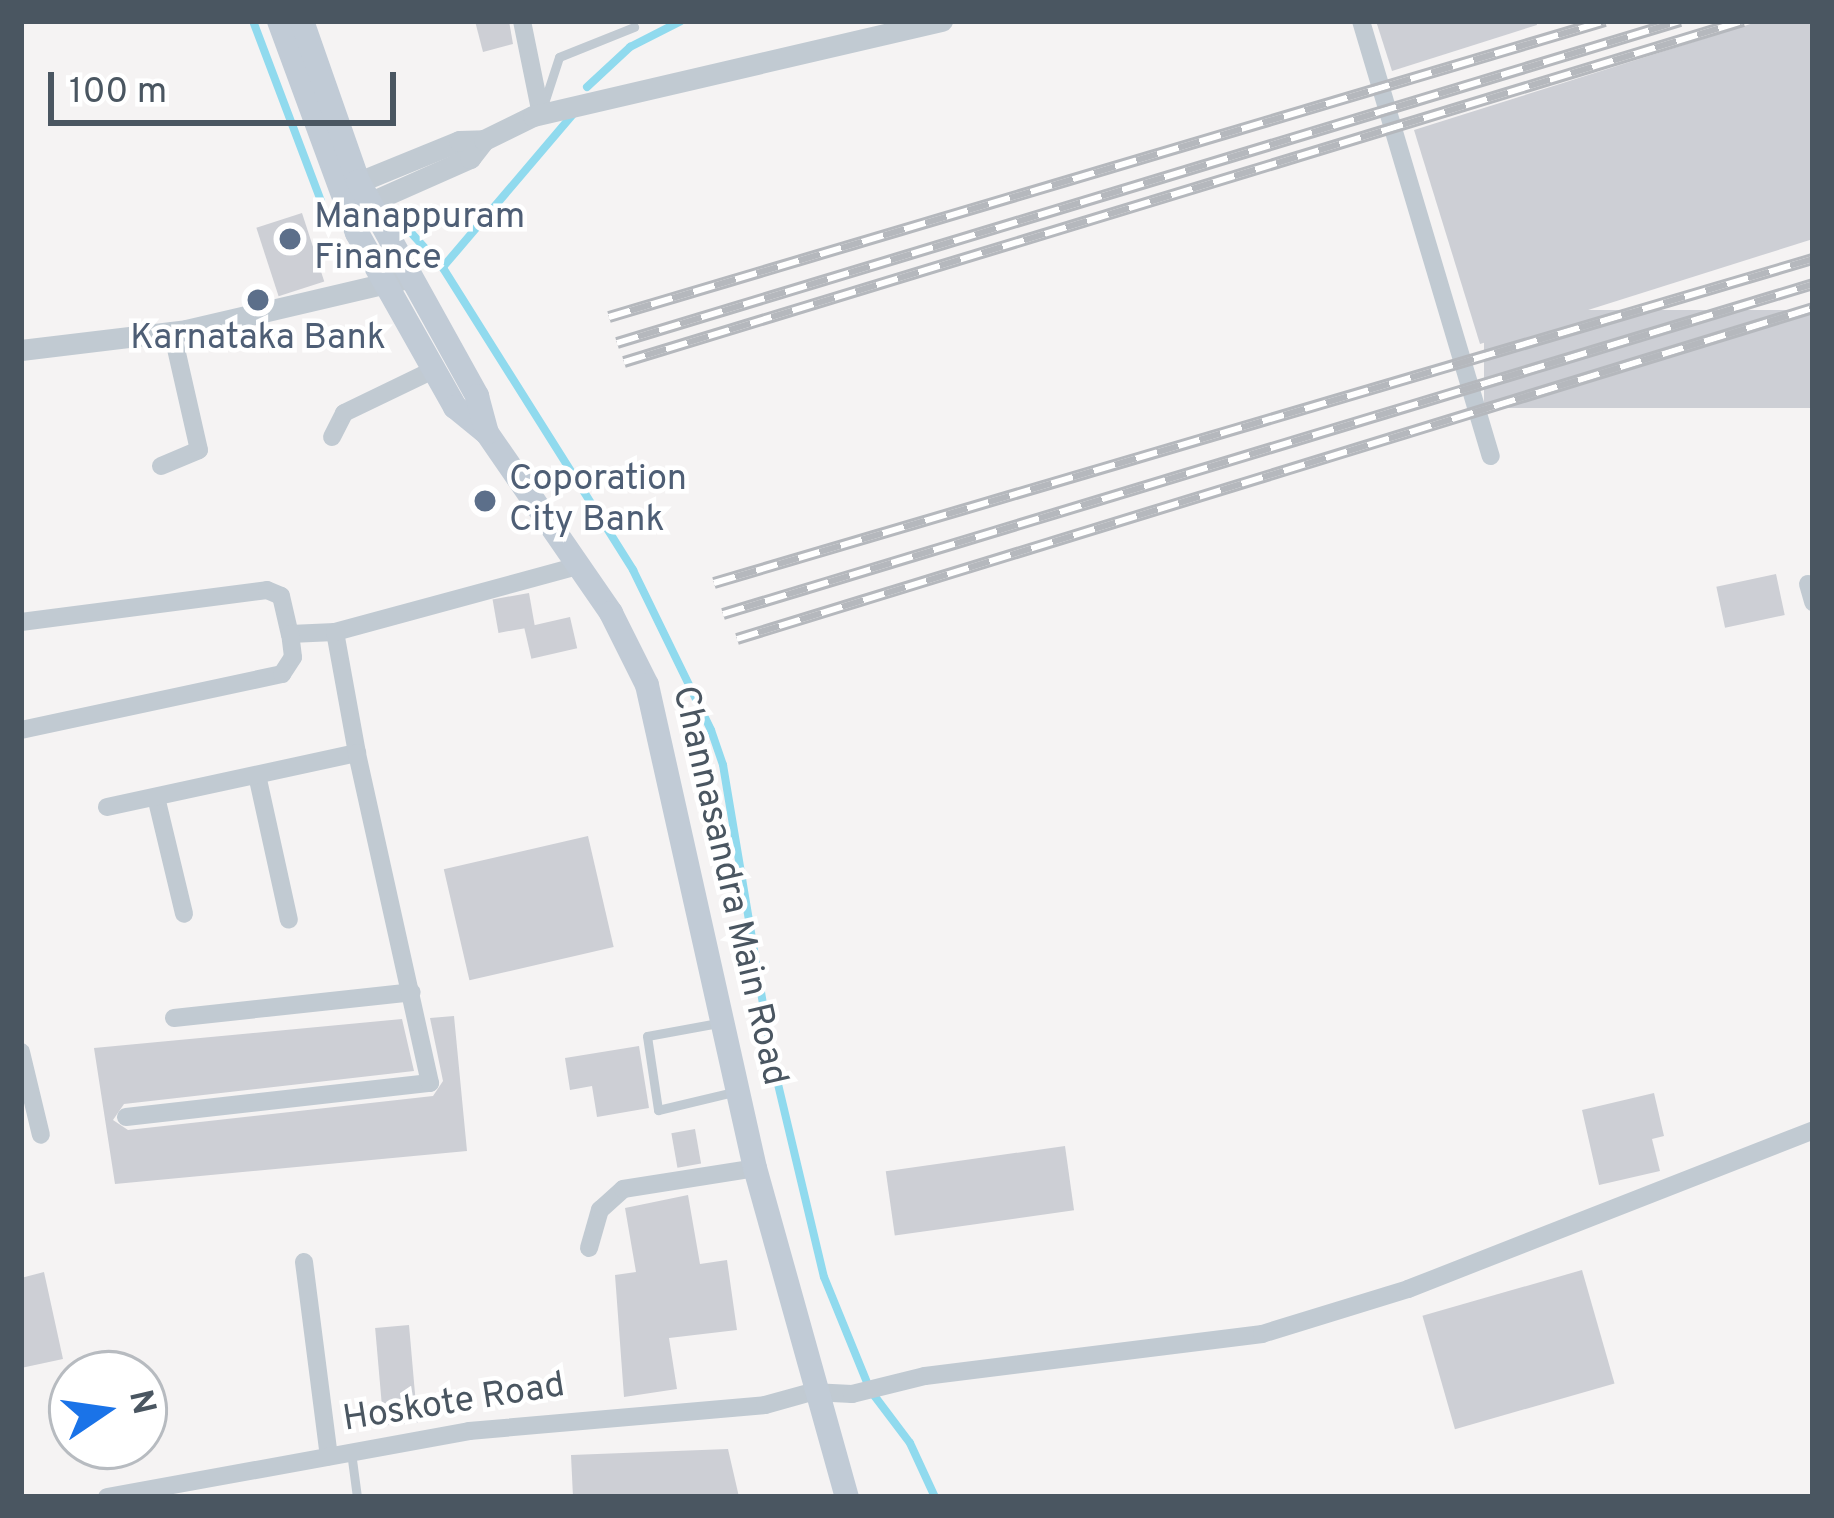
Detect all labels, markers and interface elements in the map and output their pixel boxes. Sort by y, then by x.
scale bar [54,48,402,122]
text: 100 m [69,70,167,116]
place label: Manappuram Finance [314,196,525,281]
marker: Manappuram Finance [277,226,303,252]
marker: Karnataka Bank [245,287,271,313]
place label: Karnataka Bank [130,318,386,362]
place label: Coporation City Bank [509,458,687,543]
marker: Coporation City Bank [472,488,498,514]
street label: Channasandra Main Road [661,682,795,1090]
north arrow [48,1350,168,1470]
street label: Hoskote Road [340,1365,568,1443]
text: N [117,1386,163,1419]

